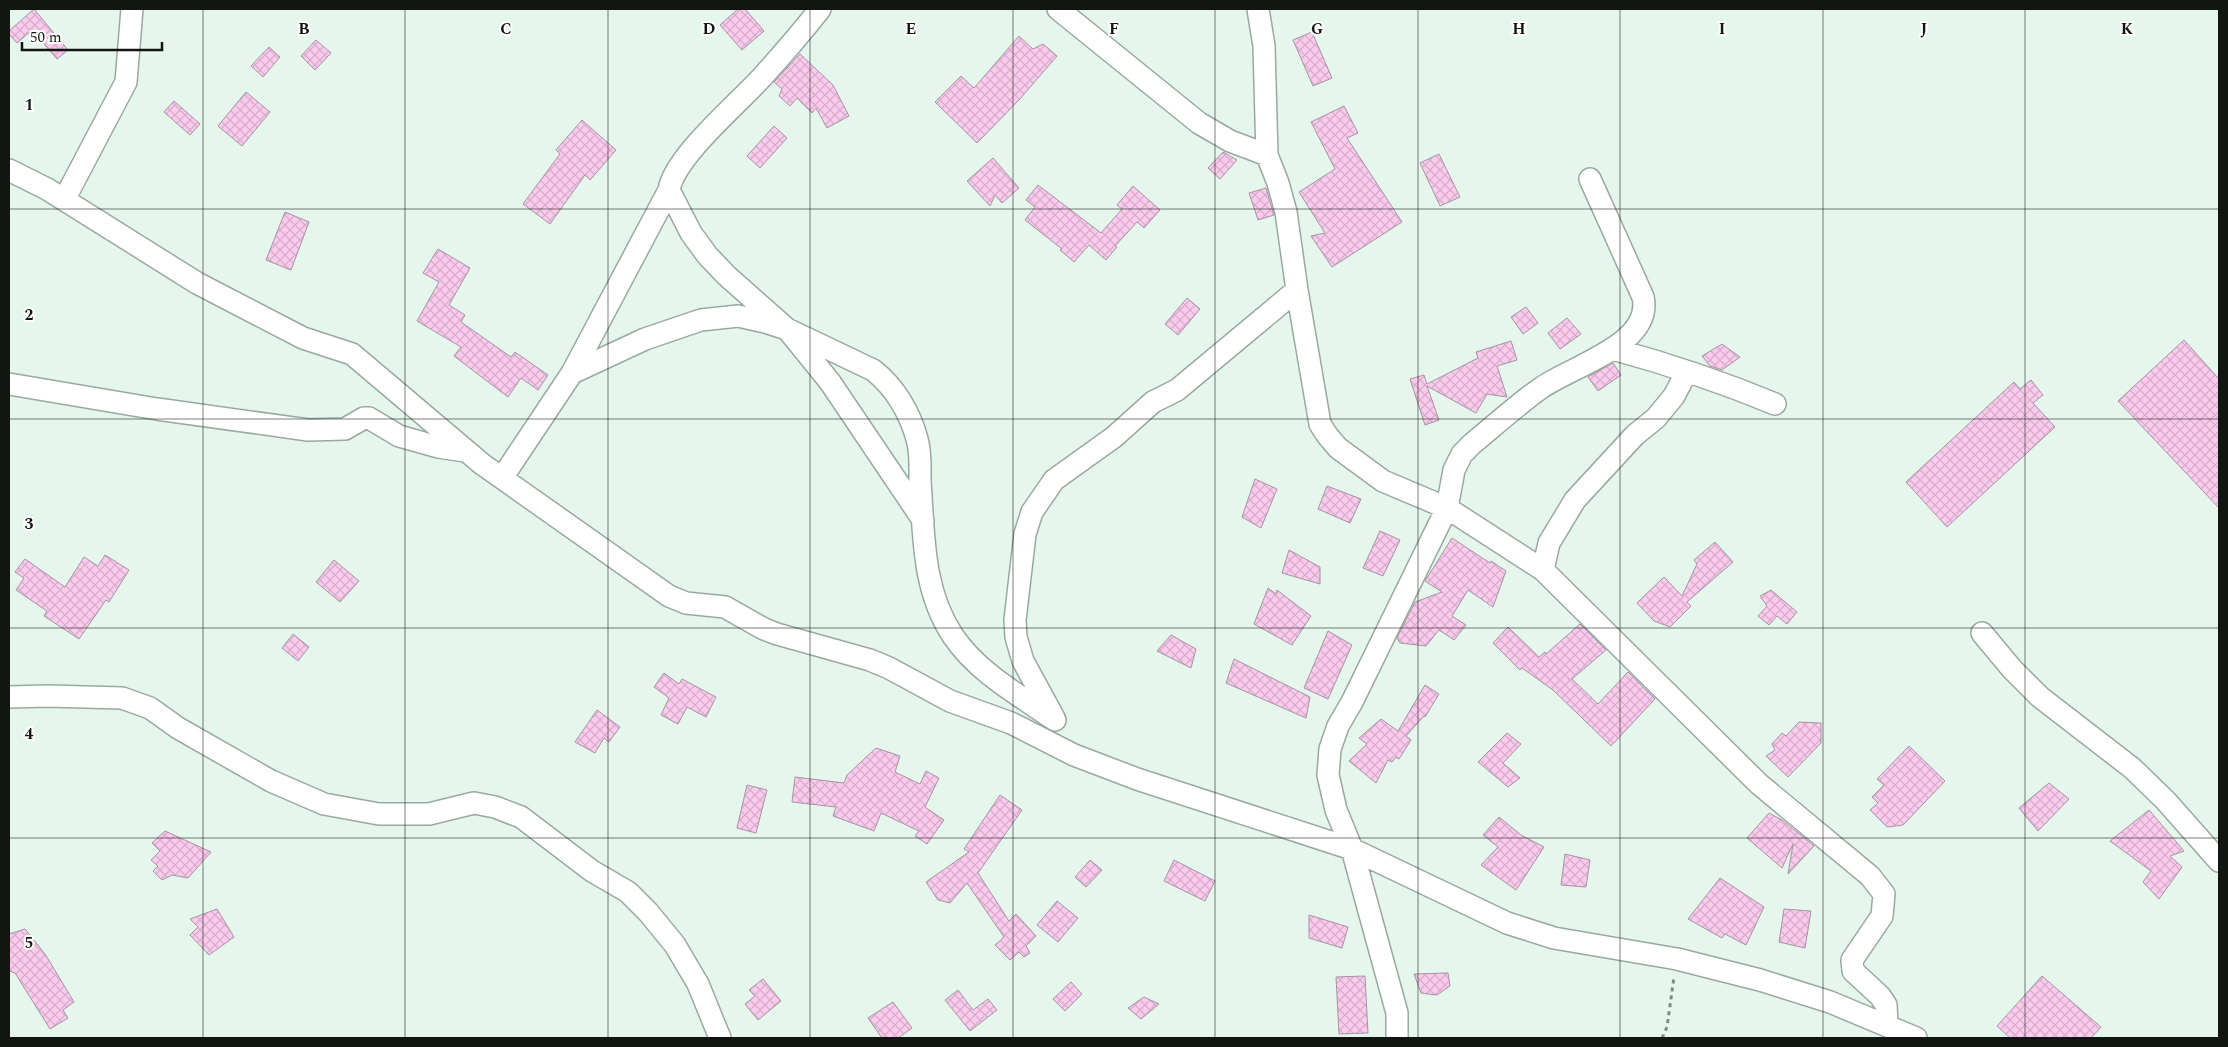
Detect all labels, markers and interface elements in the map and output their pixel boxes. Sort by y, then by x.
text: B [298,17,310,41]
text: C [500,17,512,41]
text: D [703,17,716,41]
text: E [906,17,916,41]
text: F [1109,17,1119,41]
text: G [1311,17,1323,41]
text: H [1512,17,1526,41]
text: I [1719,17,1725,41]
text: J [1921,17,1928,41]
text: K [2121,17,2134,41]
scale bar [22,20,162,52]
text: 50 m [30,26,62,49]
text: 1 [25,93,33,117]
text: 2 [25,303,34,327]
text: 3 [25,512,34,536]
text: 4 [25,722,34,746]
text: 5 [25,931,33,955]

